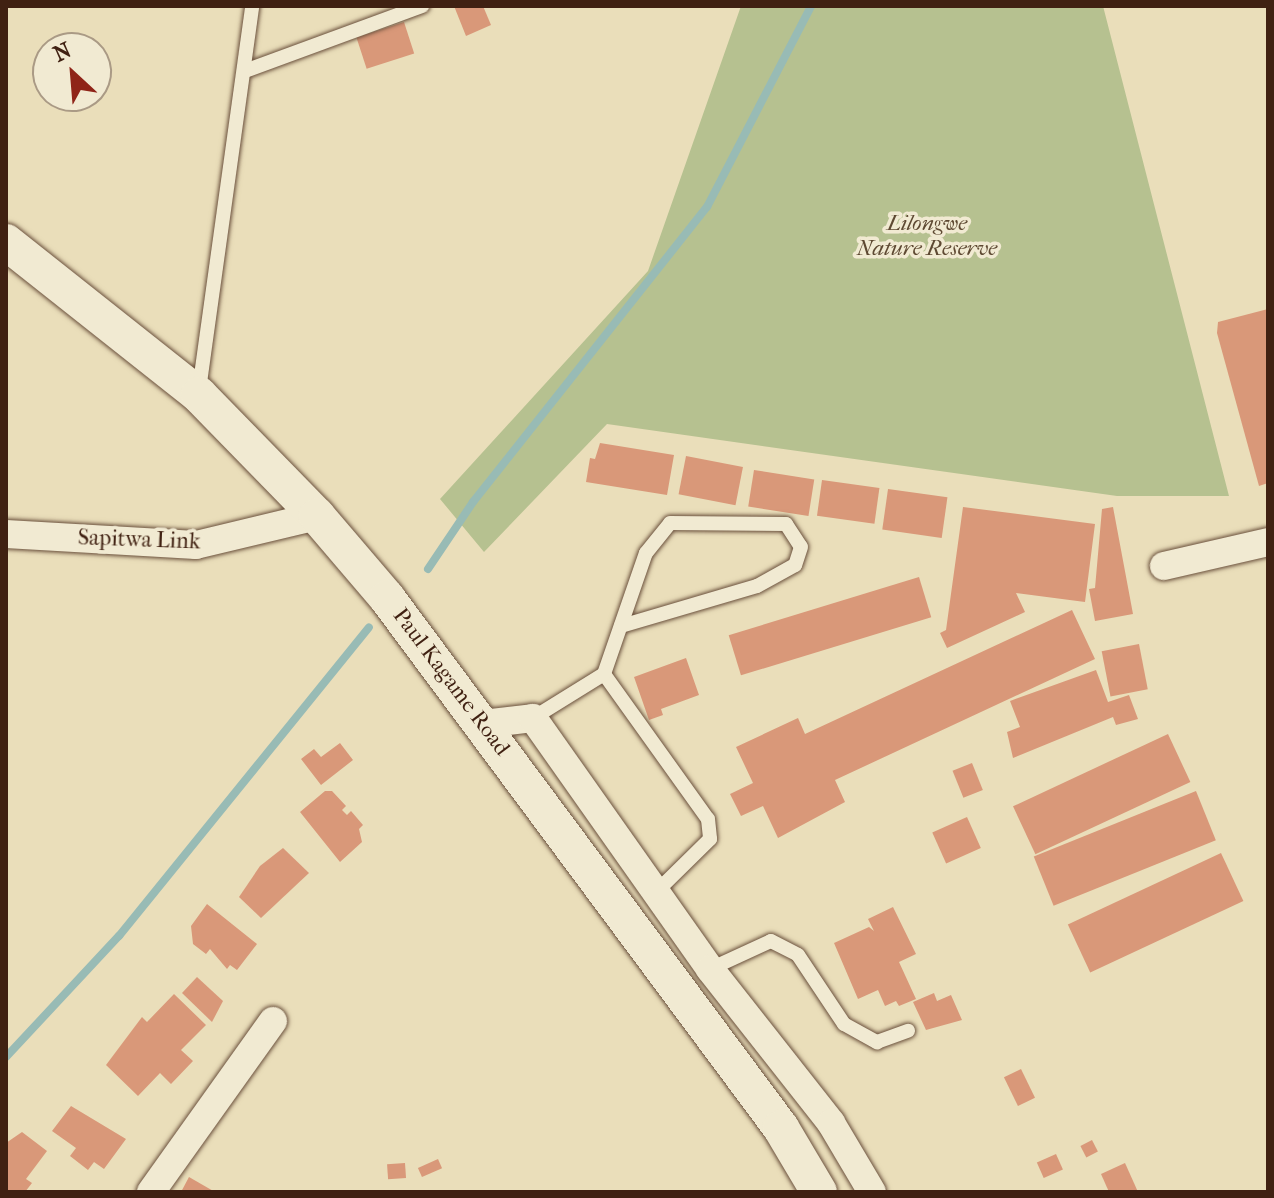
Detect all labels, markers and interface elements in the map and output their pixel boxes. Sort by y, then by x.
north arrow [32,32,112,112]
text: N [49,37,76,68]
park label: Lilongwe Nature Reserve [857,210,997,262]
street label: Sapitwa Link [77,525,201,555]
street label: Paul Kagame Road [387,603,515,761]

